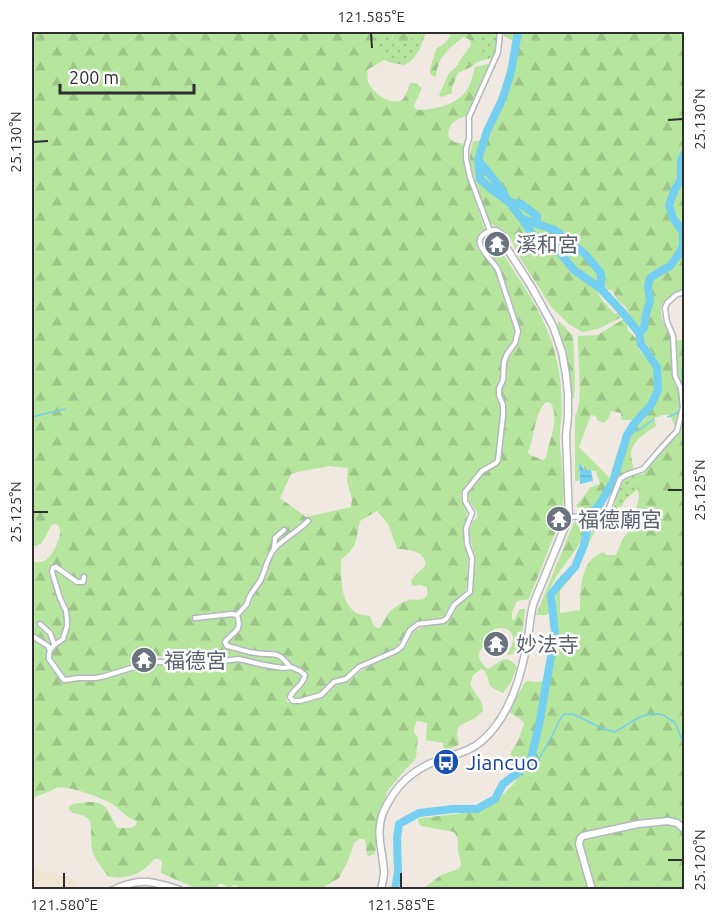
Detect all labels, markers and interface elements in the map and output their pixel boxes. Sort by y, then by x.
text: 121.585°E [337,8,405,25]
scale bar [60,57,194,95]
text: 200 m [69,67,119,87]
text: 25.130°N [691,88,708,150]
text: 25.130°N [7,111,24,173]
temple icon: 溪和宮 [482,229,512,259]
place label: 溪和宮 [516,232,579,256]
text: 25.125°N [691,459,708,521]
text: 25.125°N [7,481,24,543]
temple icon: 福德廟宮 [544,504,574,534]
place label: 福德廟宮 [578,507,662,531]
temple icon: 妙法寺 [481,629,511,659]
place label: 妙法寺 [516,632,579,656]
temple icon: 福德宮 [129,645,159,675]
place label: 福德宮 [164,648,227,672]
bus stop icon: Jiancuo [431,747,461,777]
place label: Jiancuo [466,750,538,774]
text: 25.120°N [691,829,708,891]
text: 121.580°E [30,896,98,913]
text: 121.585°E [367,896,435,913]

